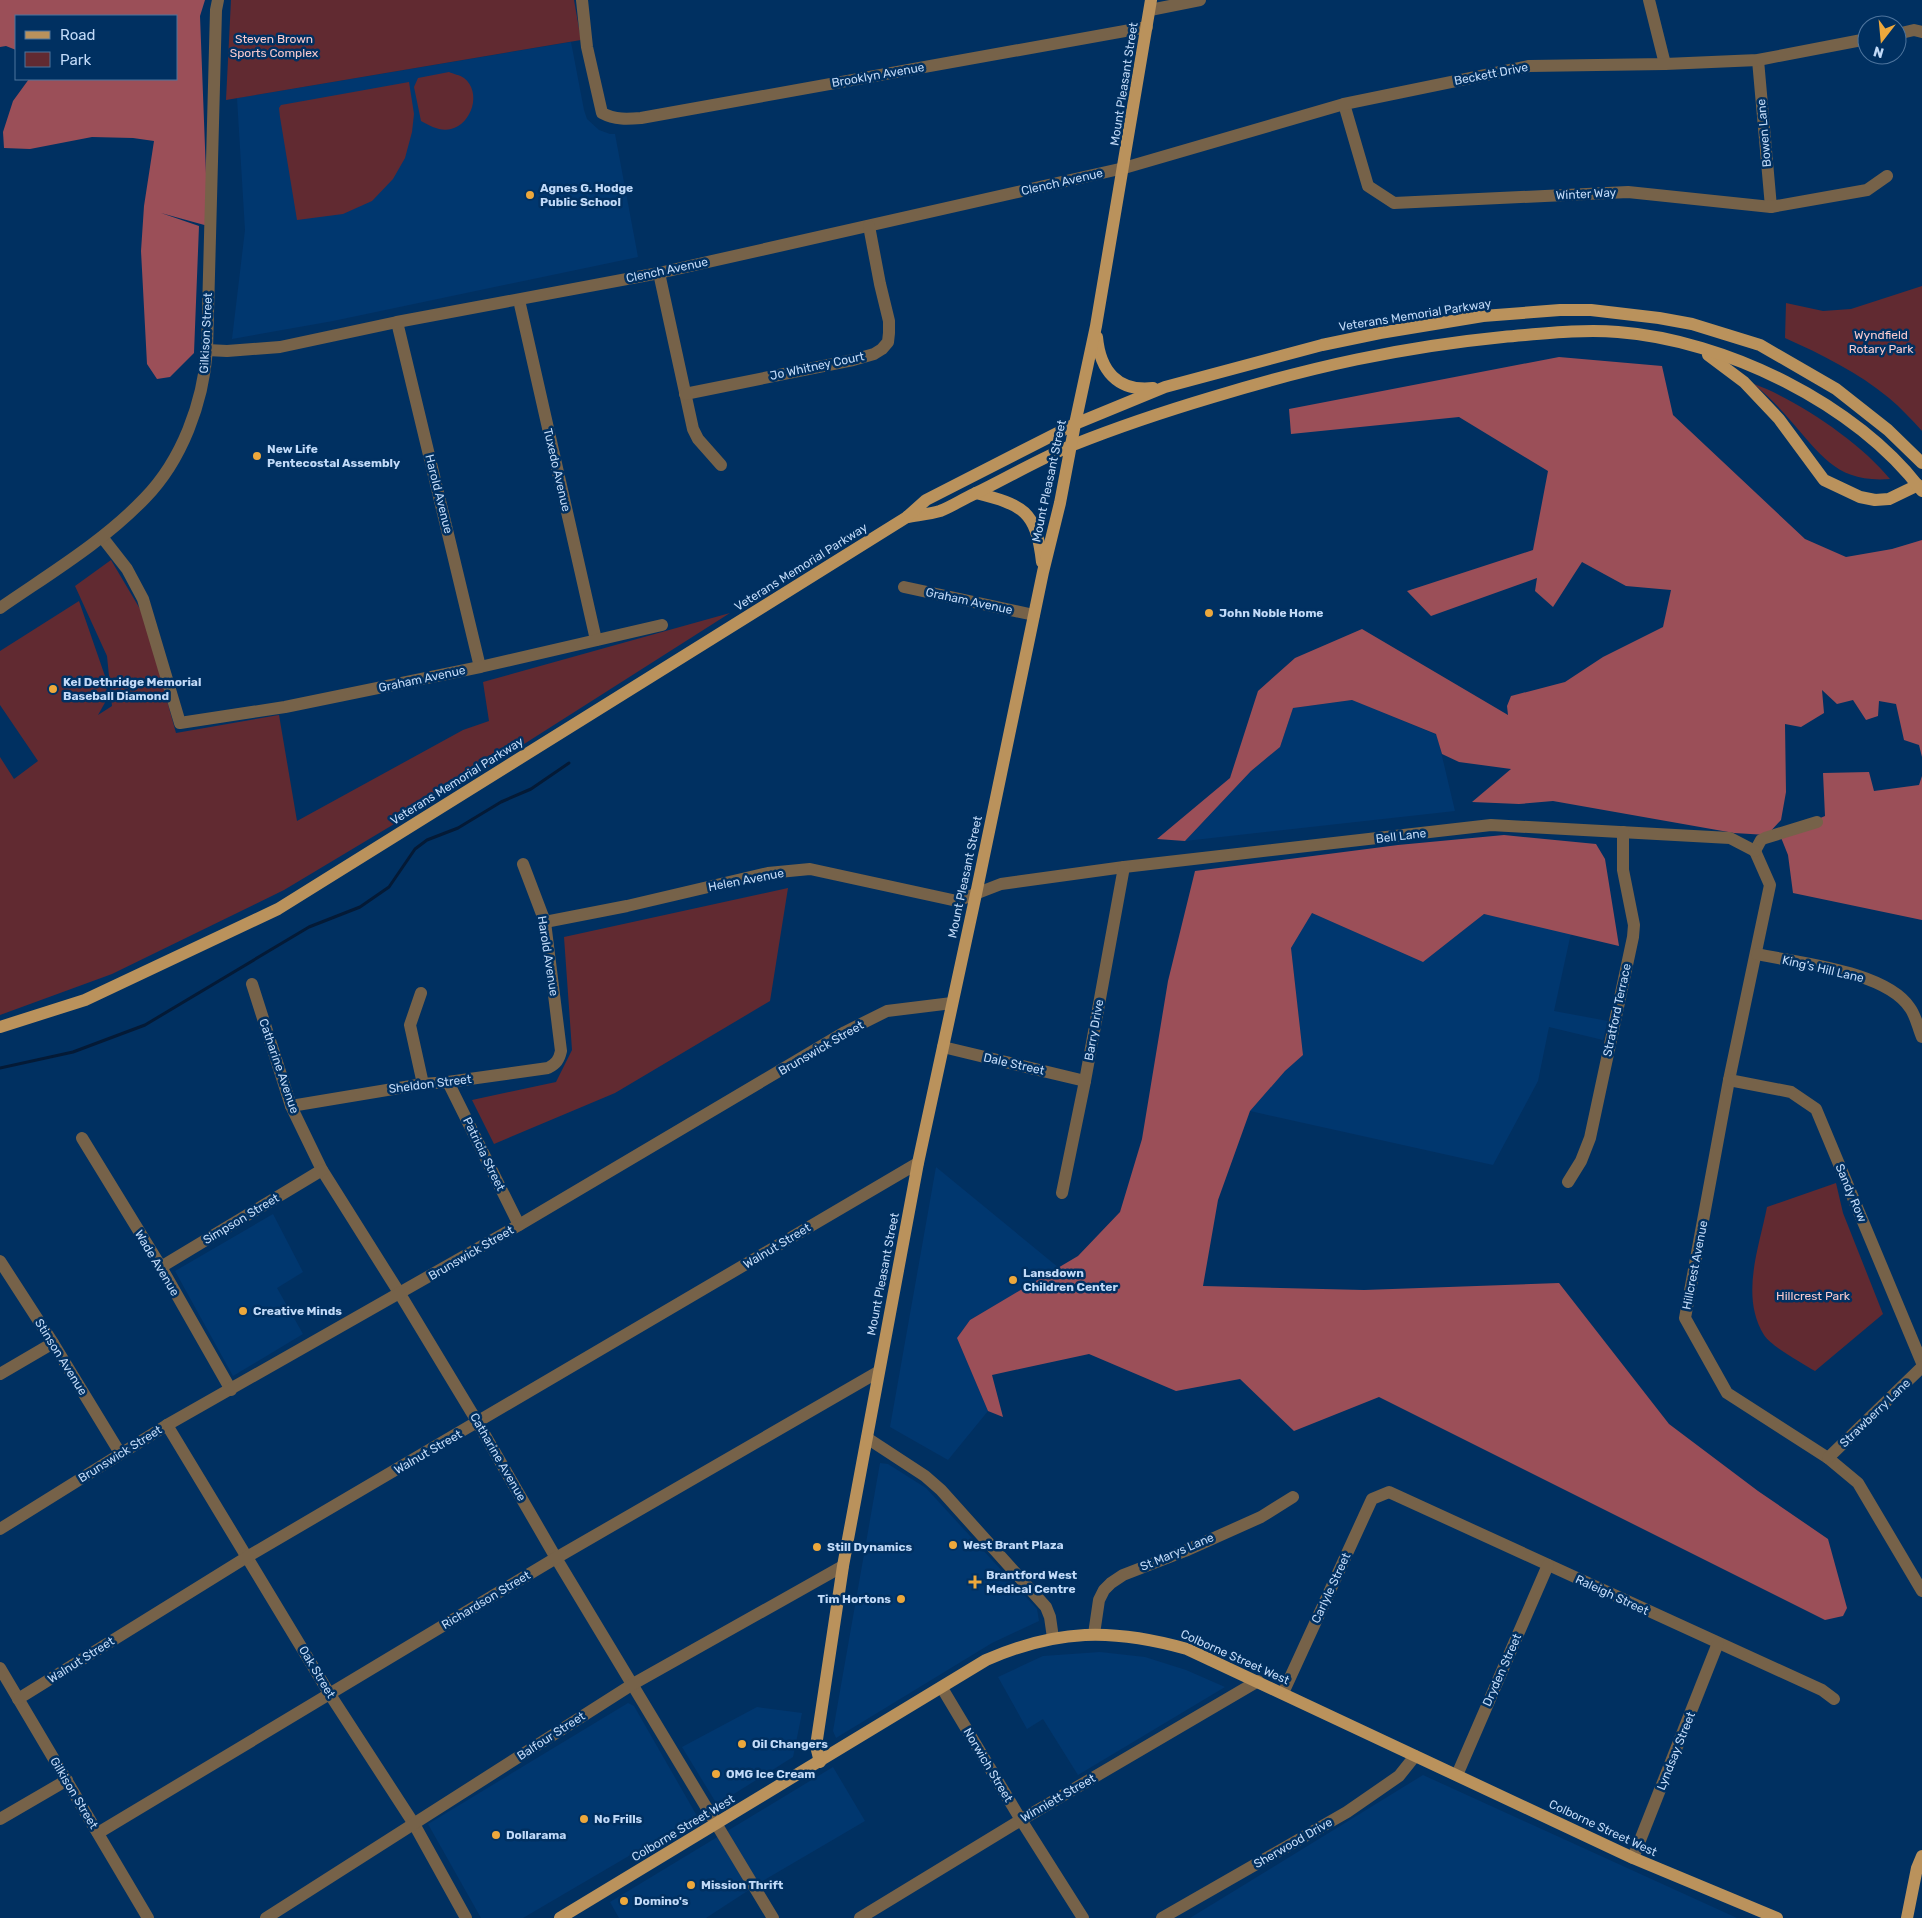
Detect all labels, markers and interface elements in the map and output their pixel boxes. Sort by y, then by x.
legend [15,15,178,80]
north arrow [1857,15,1907,65]
street label: Mount Pleasant Street [1107,21,1141,147]
text: Road [60,26,96,44]
park label: Steven Brown Sports Complex [230,32,319,60]
text: N [1871,42,1886,62]
text: Park [60,51,91,69]
street label: Brooklyn Avenue [831,60,926,90]
street label: Beckett Drive [1453,60,1529,88]
street label: Bowen Lane [1754,98,1774,168]
street label: Clench Avenue [1020,166,1105,198]
place label: Agnes G. Hodge Public School [540,181,633,209]
street label: Winter Way [1555,185,1617,203]
marker: Agnes G. Hodge Public School [524,189,536,201]
street label: Clench Avenue [625,254,710,286]
street label: Gilkison Street [197,292,215,374]
street label: Veterans Memorial Parkway [1338,296,1493,334]
park label: Wyndfield Rotary Park [1849,328,1914,356]
street label: Jo Whitney Court [769,349,866,383]
street label: Mount Pleasant Street [1029,418,1069,543]
street label: Tuxedo Avenue [541,427,573,513]
place label: New Life Pentecostal Assembly [267,442,400,470]
marker: New Life Pentecostal Assembly [251,450,263,462]
street label: Harold Avenue [422,453,456,535]
street label: Veterans Memorial Parkway [732,520,870,614]
street label: Graham Avenue [924,585,1014,617]
place label: John Noble Home [1219,606,1324,620]
marker: John Noble Home [1203,607,1215,619]
street label: Graham Avenue [377,663,467,695]
place label: Kel Dethridge Memorial Baseball Diamond [63,675,201,703]
marker: Kel Dethridge Memorial Baseball Diamond [47,683,59,695]
street label: Veterans Memorial Parkway [388,734,526,828]
street label: Mount Pleasant Street [945,814,985,939]
street label: Bell Lane [1375,826,1427,846]
street label: Helen Avenue [707,866,785,894]
street label: Harold Avenue [535,915,561,997]
street label: King's Hill Lane [1781,953,1866,985]
street label: Stratford Terrace [1600,962,1634,1058]
street label: Barry Drive [1082,998,1106,1062]
street label: Catharine Avenue [256,1017,302,1115]
street label: Brunswick Street [776,1018,866,1078]
street label: Dale Street [982,1050,1046,1078]
street label: Sheldon Street [388,1072,473,1096]
street label: Patricia Street [460,1115,508,1193]
street label: Sandy Row [1832,1162,1870,1225]
street label: Simpson Street [200,1191,282,1247]
street label: Mount Pleasant Street [864,1211,902,1337]
street label: Hillcrest Avenue [1679,1219,1711,1311]
street label: Walnut Street [741,1220,813,1271]
street label: Brunswick Street [426,1223,516,1283]
street label: Wade Avenue [132,1227,182,1299]
place label: Lansdown Children Center [1023,1266,1118,1294]
marker: Lansdown Children Center [1007,1274,1019,1286]
park label: Hillcrest Park [1776,1289,1851,1303]
place label: Creative Minds [253,1304,342,1318]
marker: Creative Minds [237,1305,249,1317]
street label: Stinson Avenue [32,1316,90,1398]
street label: Strawberry Lane [1837,1376,1913,1450]
street label: Catharine Avenue [467,1411,529,1504]
street label: Brunswick Street [76,1422,165,1485]
street label: Walnut Street [392,1427,465,1477]
street label: St Marys Lane [1138,1530,1216,1574]
place label: West Brant Plaza [963,1538,1064,1552]
marker: West Brant Plaza [947,1539,959,1551]
place label: Still Dynamics [827,1540,912,1554]
marker: Still Dynamics [811,1541,823,1553]
street label: Carlyle Street [1309,1550,1354,1625]
street label: Richardson Street [439,1568,533,1632]
place label: Brantford West Medical Centre [986,1568,1078,1596]
street label: Raleigh Street [1573,1572,1651,1618]
marker: Brantford West Medical Centre [968,1575,982,1589]
place label: Tim Hortons [818,1592,891,1606]
marker: Tim Hortons [895,1593,907,1605]
street label: Colborne Street West [1178,1627,1292,1687]
street label: Dryden Street [1480,1631,1524,1708]
street label: Walnut Street [45,1634,117,1686]
street label: Oak Street [296,1643,338,1701]
street label: Balfour Street [514,1709,588,1763]
street label: Lyndsay Street [1654,1710,1698,1792]
street label: Norwich Street [960,1725,1016,1805]
place label: Oil Changers [752,1737,828,1751]
marker: Oil Changers [736,1738,748,1750]
street label: Gilkison Street [47,1755,101,1832]
place label: OMG Ice Cream [726,1767,815,1781]
marker: OMG Ice Cream [710,1768,722,1780]
street label: Winniett Street [1018,1771,1098,1825]
street label: Colborne Street West [629,1792,737,1864]
street label: Colborne Street West [1547,1797,1660,1859]
place label: No Frills [594,1812,643,1826]
marker: No Frills [578,1813,590,1825]
street label: Sherwood Drive [1251,1815,1335,1871]
place label: Dollarama [506,1828,566,1842]
marker: Dollarama [490,1829,502,1841]
place label: Mission Thrift [701,1878,784,1892]
marker: Mission Thrift [685,1879,697,1891]
place label: Domino's [634,1894,689,1908]
marker: Domino's [618,1895,630,1907]

